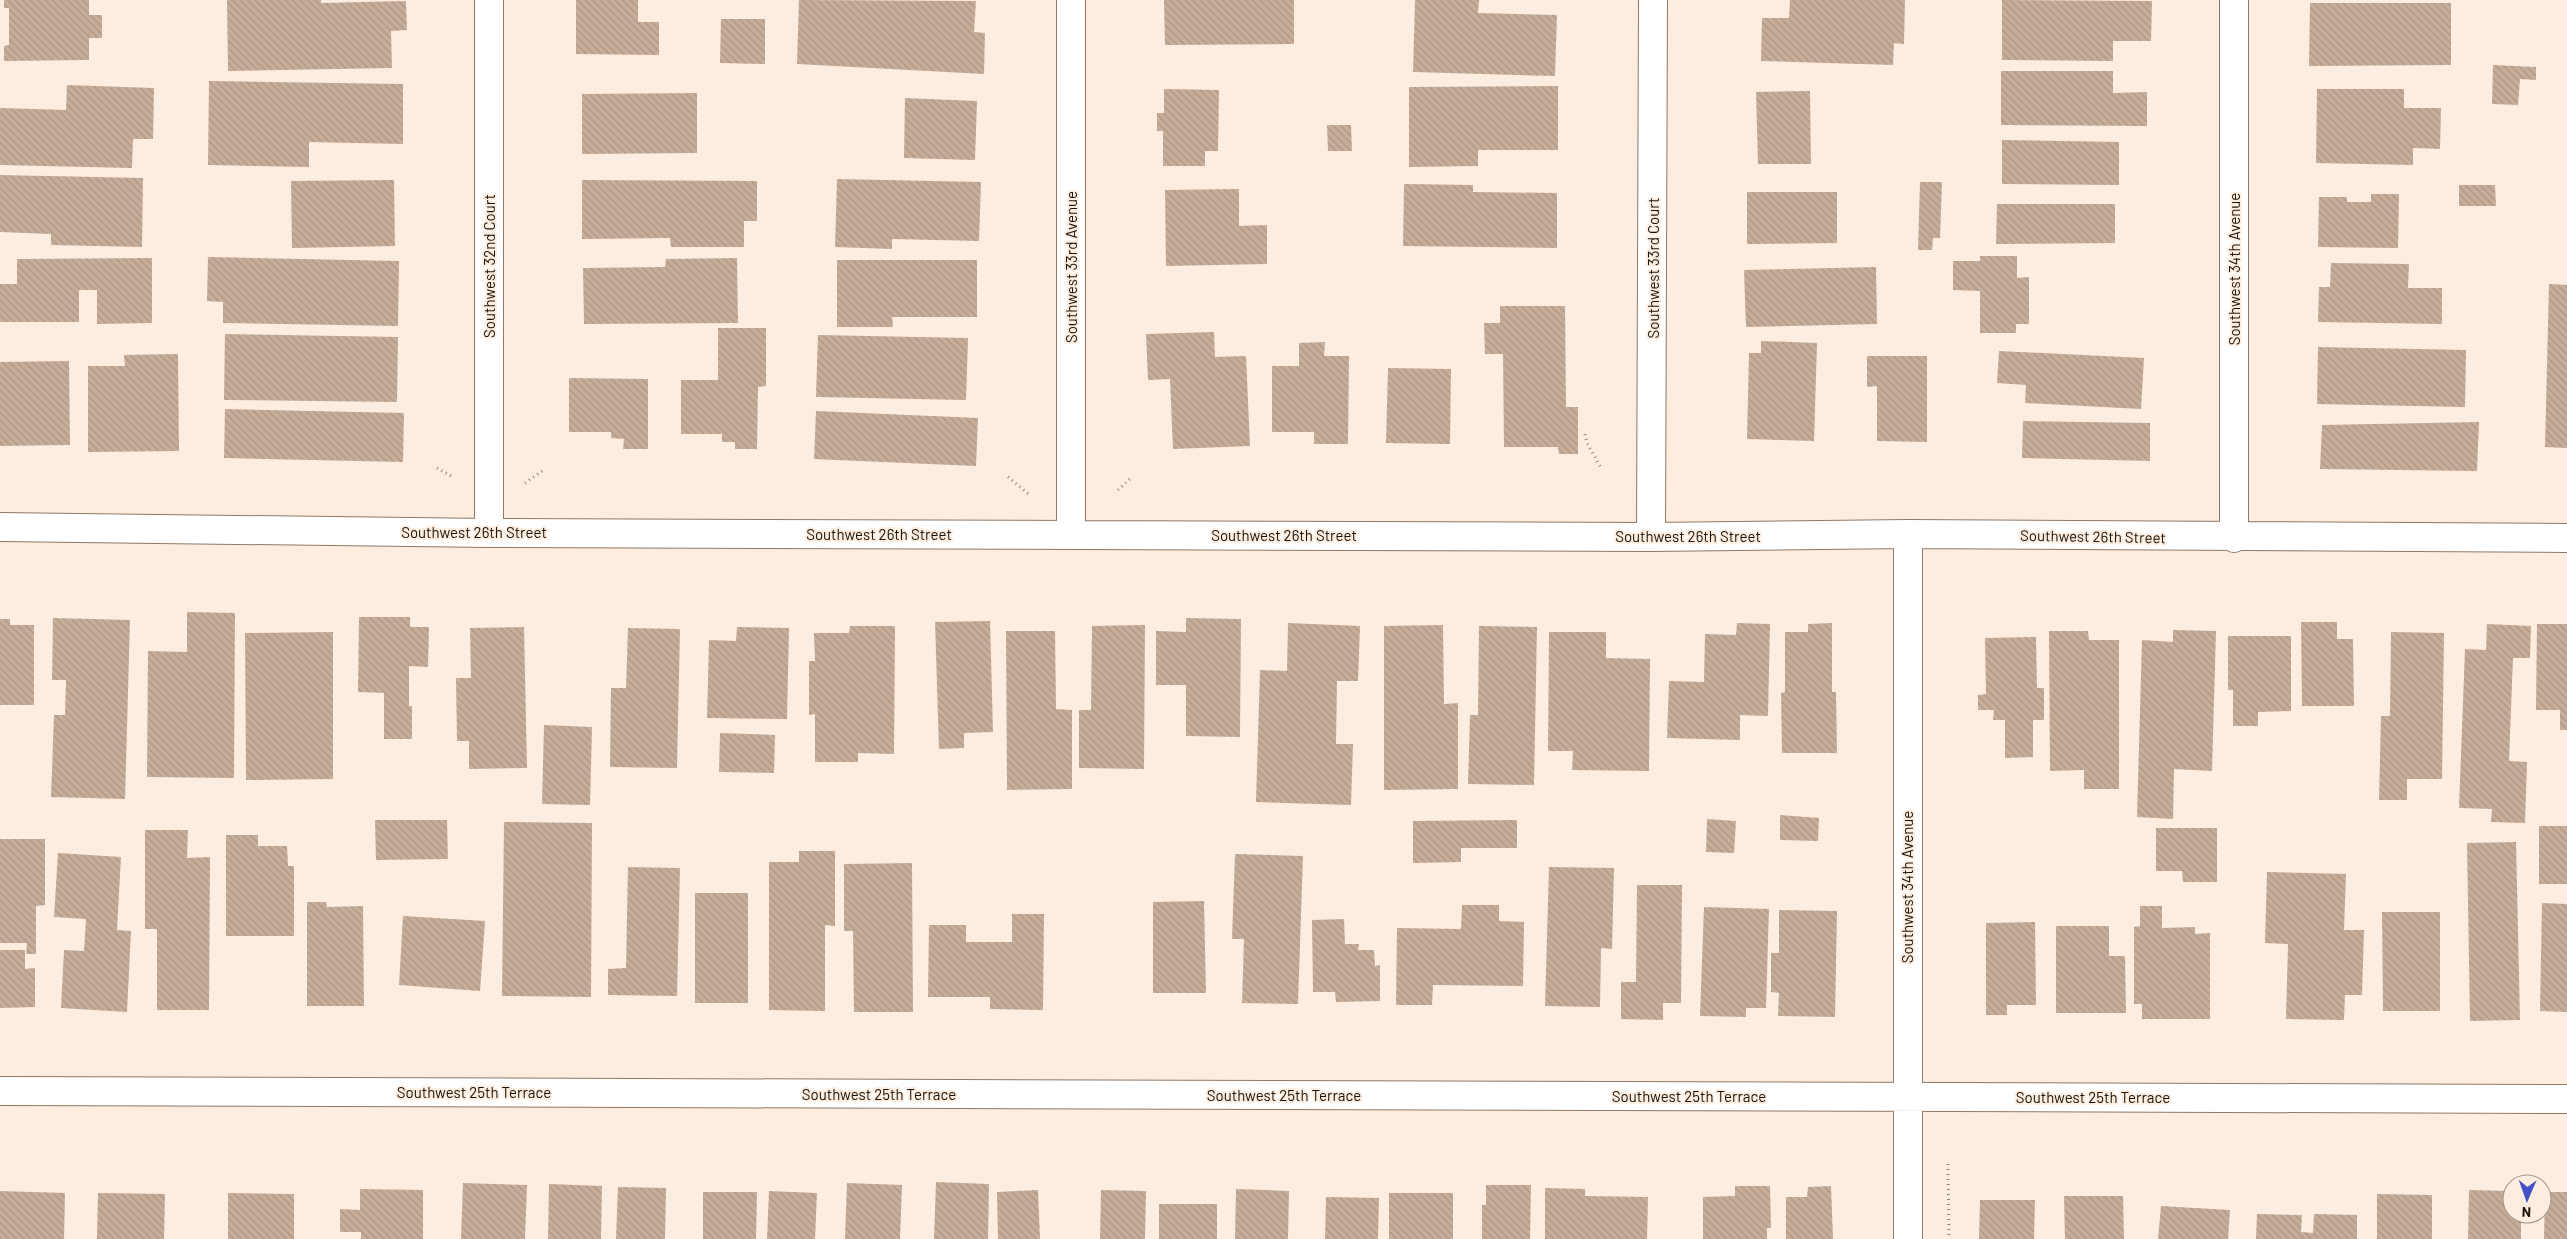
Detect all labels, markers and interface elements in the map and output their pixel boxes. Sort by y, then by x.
street label: Southwest 33rd Avenue [1062,191,1080,343]
street label: Southwest 34th Avenue [2225,193,2243,345]
street label: Southwest 32nd Court [480,194,498,338]
street label: Southwest 33rd Court [1644,198,1662,338]
street label: Southwest 26th Street [401,523,547,541]
street label: Southwest 26th Street [806,525,952,543]
street label: Southwest 26th Street [1211,526,1357,544]
street label: Southwest 26th Street [2020,526,2166,546]
street label: Southwest 26th Street [1615,527,1761,545]
street label: Southwest 34th Avenue [1898,811,1916,963]
street label: Southwest 25th Terrace [397,1083,551,1101]
street label: Southwest 25th Terrace [802,1085,956,1103]
street label: Southwest 25th Terrace [1207,1086,1361,1104]
street label: Southwest 25th Terrace [1612,1087,1766,1105]
street label: Southwest 25th Terrace [2016,1088,2170,1106]
north arrow [2502,1174,2552,1224]
text: N [2522,1204,2531,1221]

